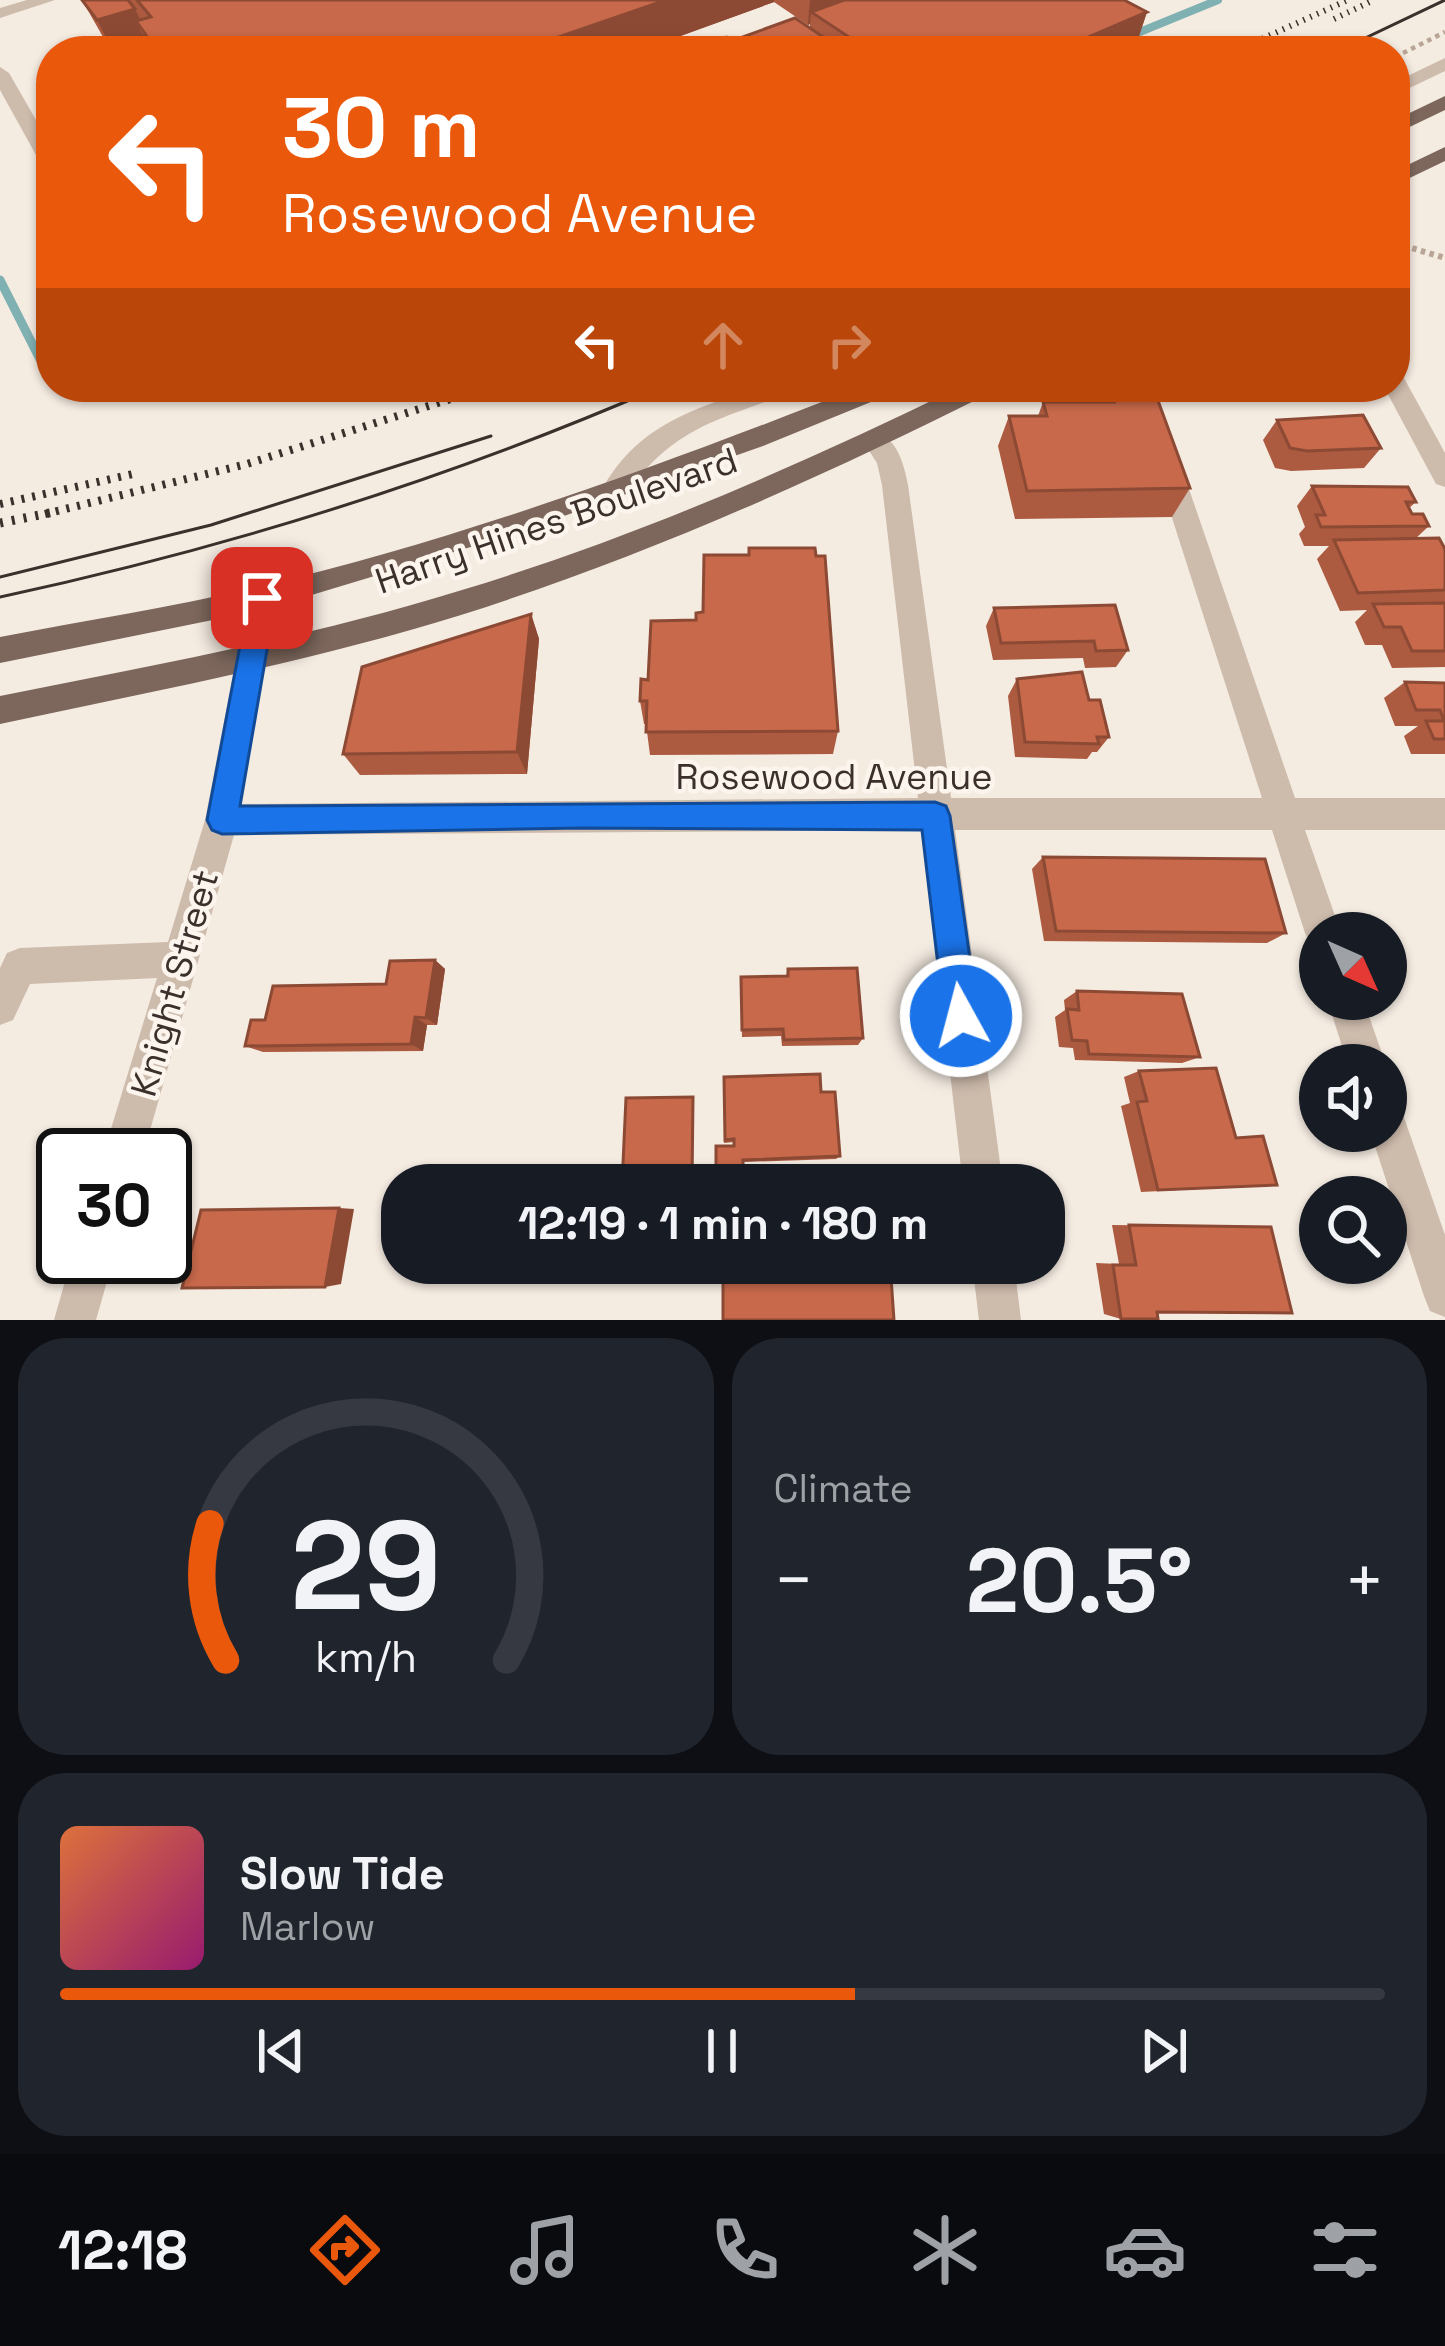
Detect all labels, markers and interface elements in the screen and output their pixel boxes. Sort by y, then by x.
text: 30 m [282,74,481,182]
icon: left [84,84,240,240]
text: Rosewood Avenue [282,179,757,248]
icon: left [564,312,630,378]
icon: ahead [690,312,756,378]
icon: right [816,312,882,378]
street label: Harry Hines Boulevard [369,437,743,605]
pin [211,547,313,649]
icon: arrive [229,565,295,631]
street label: Rosewood Avenue [676,754,992,800]
street label: Knight Street [121,865,229,1102]
north arrow [1299,912,1407,1020]
map controls [1299,912,1407,1284]
position arrow [898,953,1024,1079]
button: sound [1299,1044,1407,1152]
speed limit sign: 30 [36,1128,192,1284]
button: search [1299,1176,1407,1284]
text: 12:19 · 1 min · 180 m [518,1195,928,1252]
text: Climate [774,1464,913,1513]
text: 29 [290,1486,441,1645]
text: 20.5° [966,1523,1193,1638]
text: − [774,1538,814,1622]
text: + [1344,1538,1385,1622]
text: km/h [315,1629,417,1684]
text: Slow Tide [240,1845,445,1902]
text: Marlow [240,1902,375,1951]
icon: previous [248,2018,314,2084]
icon: pause [689,2018,755,2084]
icon: next [1131,2018,1197,2084]
icon: directions [303,2208,387,2292]
icon: music [503,2208,587,2292]
icon: phone [703,2208,787,2292]
icon: climate [903,2208,987,2292]
icon: car [1103,2208,1187,2292]
icon: filters [1303,2208,1387,2292]
text: 12:18 [58,2216,187,2285]

